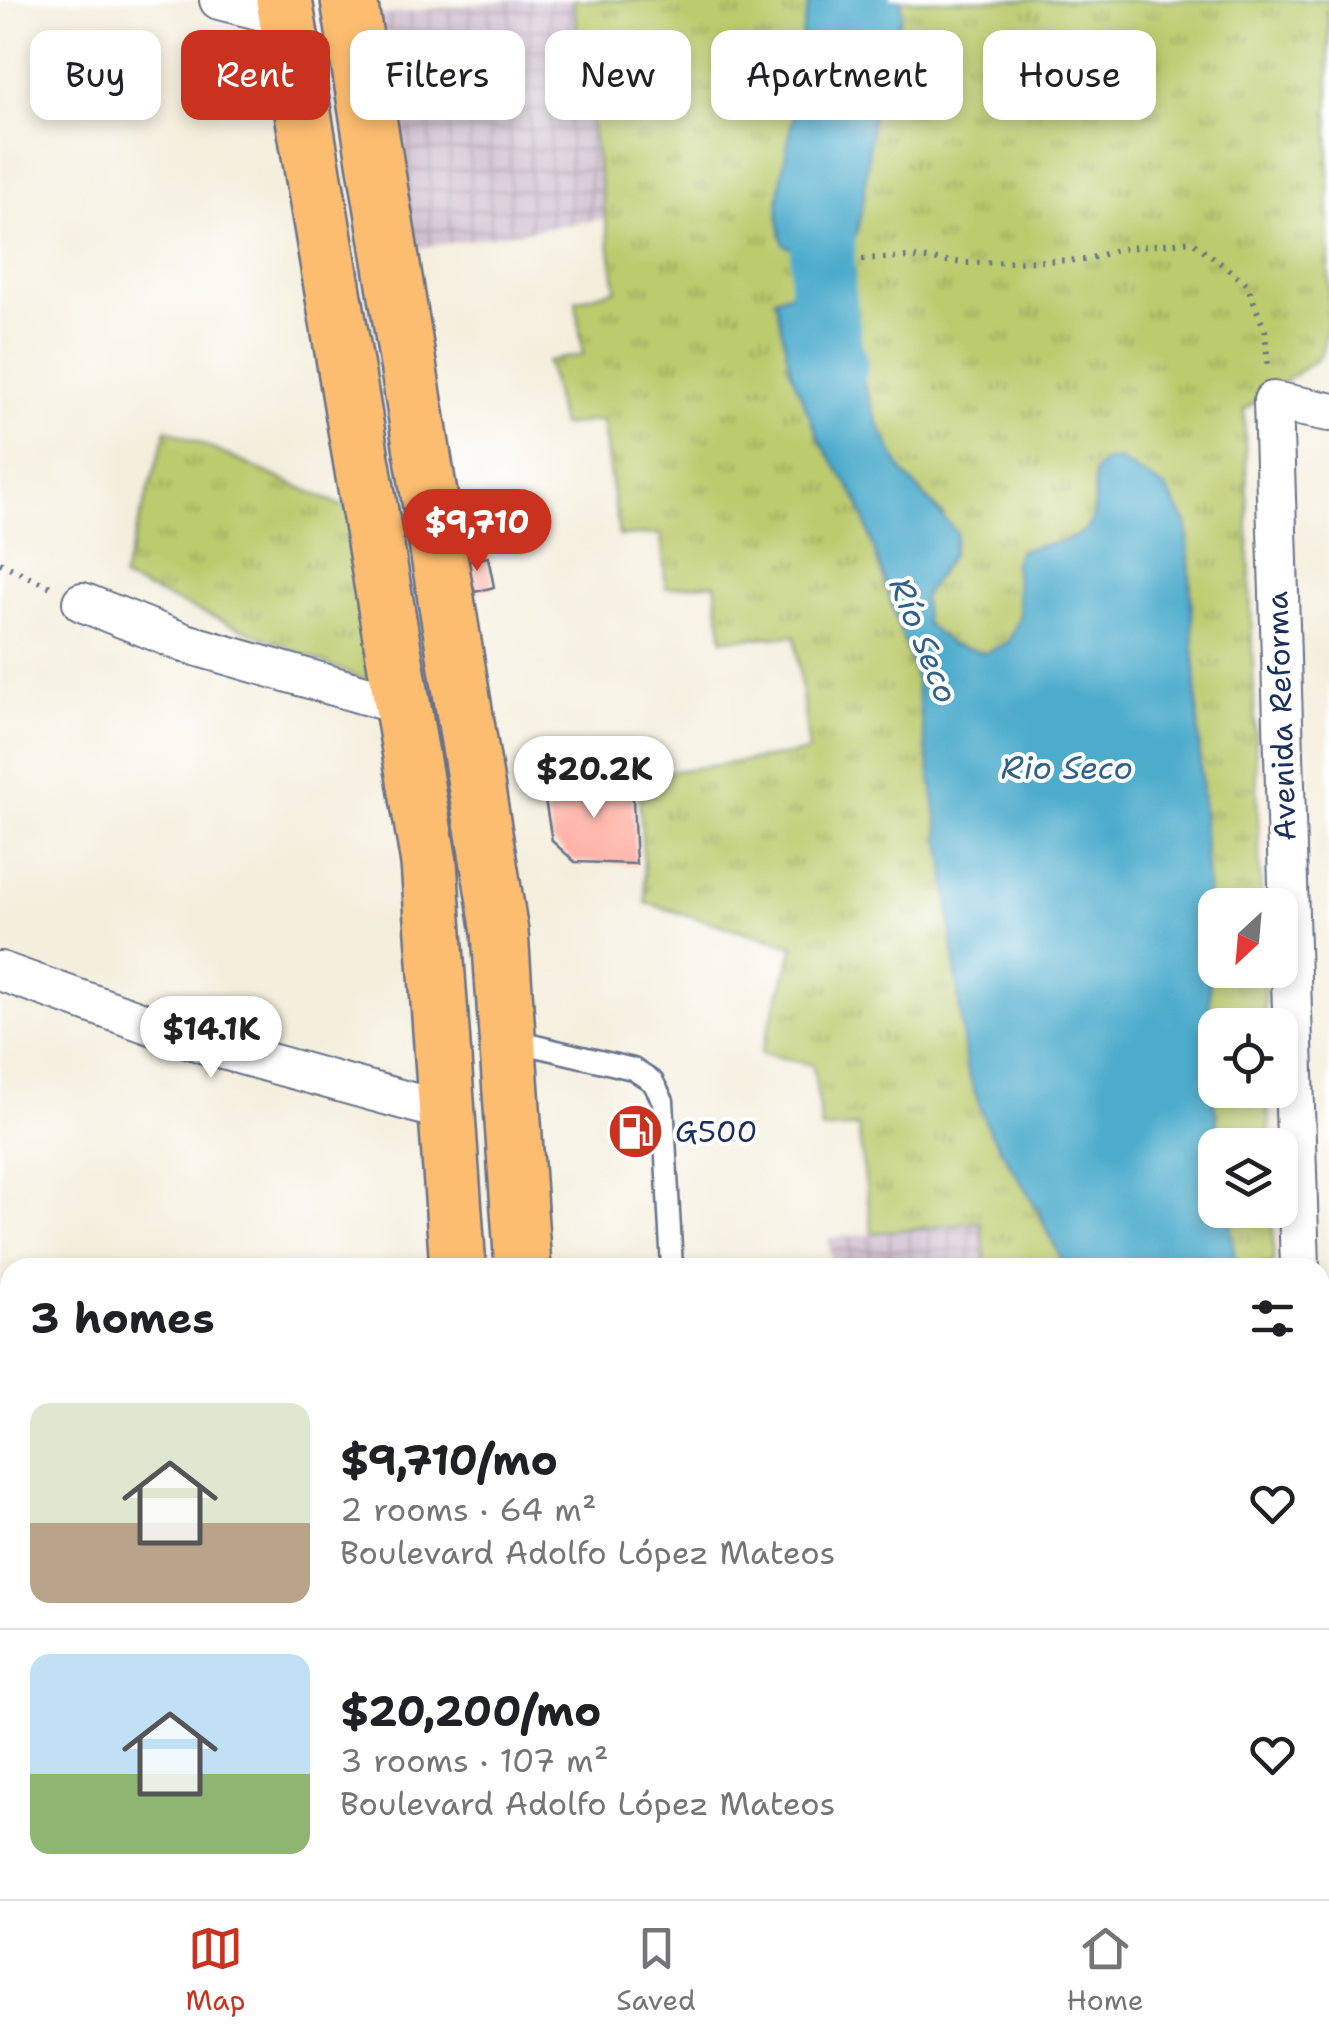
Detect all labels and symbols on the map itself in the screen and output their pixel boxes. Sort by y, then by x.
pin: $9,710 [396,489,558,574]
water label: Río Seco [879,571,969,709]
street label: Avenida Reforma [1256,590,1306,842]
pin: $20.2K [513,736,675,821]
water label: Rio Seco [1001,746,1133,789]
north arrow [1198,888,1298,988]
pin: $14.1K [130,996,292,1081]
fuel station icon: G500 [606,1101,666,1161]
place label: G500 [675,1111,758,1152]

